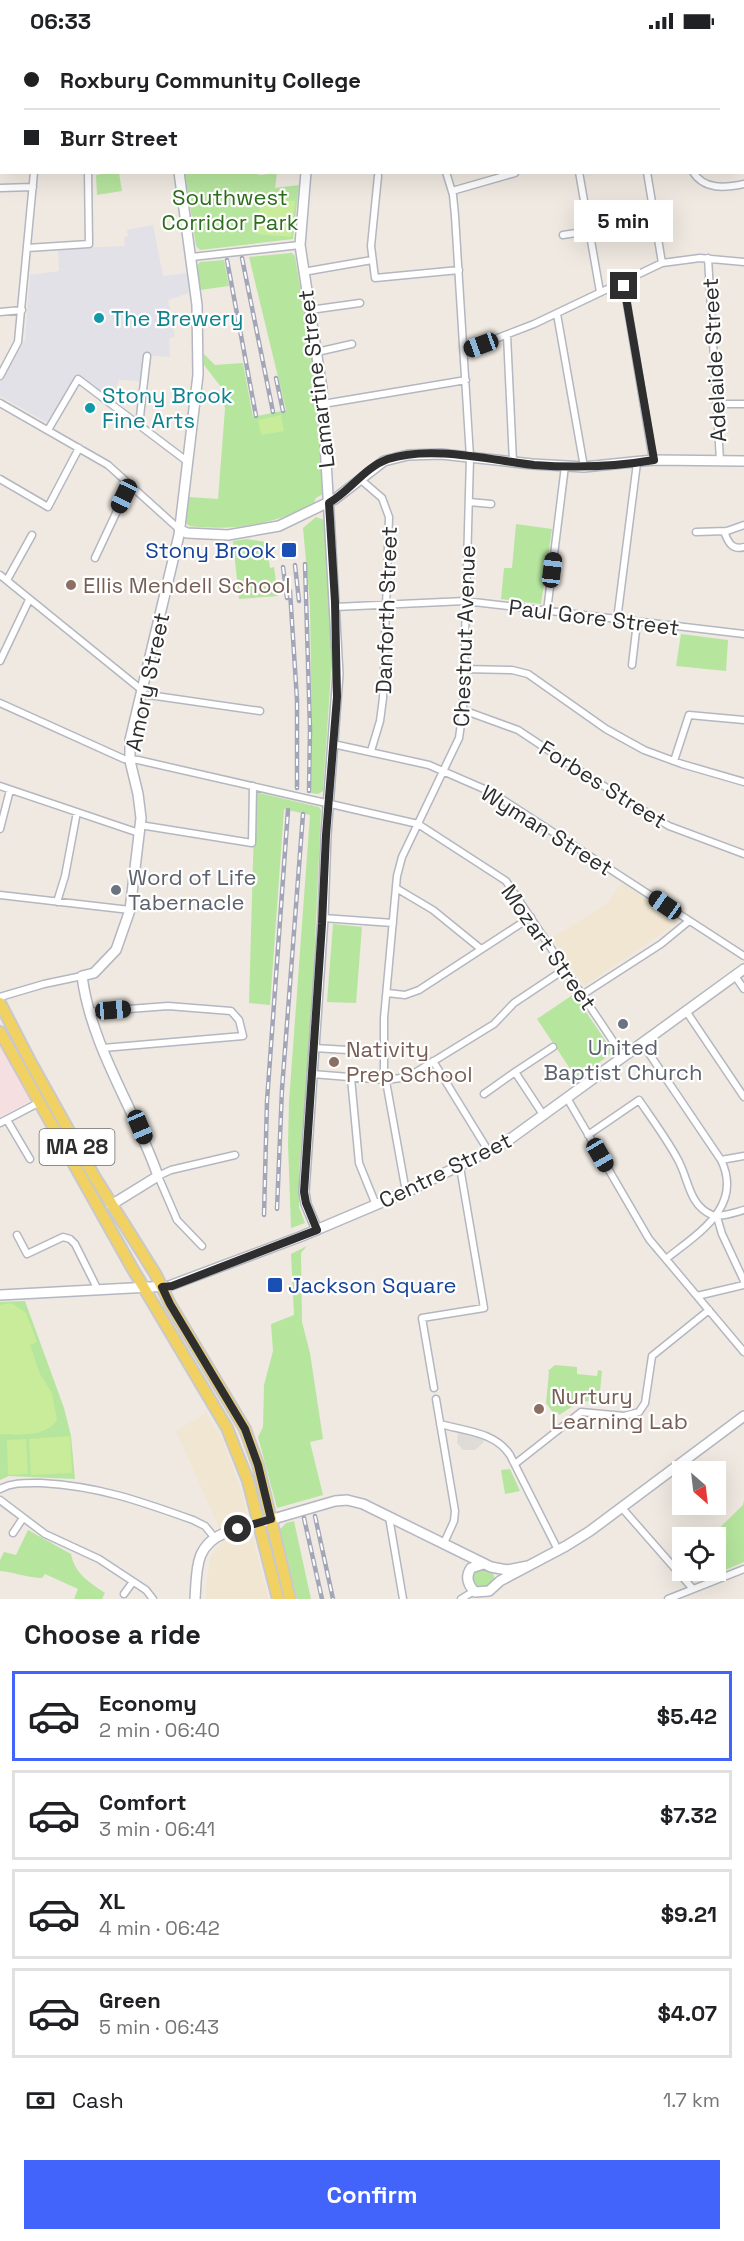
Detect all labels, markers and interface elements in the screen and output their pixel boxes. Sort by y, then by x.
text: 06:33 [30,7,91,35]
text: Roxbury Community College [60,66,361,94]
text: Burr Street [60,124,178,152]
park label: Southwest Corridor Park [161,183,299,236]
callout: 5 min [574,199,674,241]
text: 5 min [598,208,649,234]
route end [610,272,637,299]
street label: Adelaide Street [696,277,732,443]
street label: Lamartine Street [291,288,341,470]
place label: The Brewery [111,304,244,332]
marker: The Brewery [92,311,106,325]
car [461,330,501,360]
place label: Stony Brook Fine Arts [102,381,233,434]
marker: Stony Brook Fine Arts [83,401,97,415]
car [108,476,140,516]
street label: Danforth Street [369,526,403,694]
place label: Stony Brook [145,536,276,564]
marker: Stony Brook [280,541,298,559]
street label: Chestnut Avenue [447,545,481,727]
car [541,551,563,589]
place label: Ellis Mendell School [83,571,291,599]
marker: Ellis Mendell School [64,578,78,592]
street label: Paul Gore Street [507,593,681,641]
street label: Amory Street [119,610,175,754]
street label: Forbes Street [534,734,672,834]
street label: Wyman Street [476,778,618,882]
place label: Word of Life Tabernacle [128,863,256,916]
street label: Mozart Street [495,879,603,1015]
marker: Word of Life Tabernacle [109,883,123,897]
car [645,887,685,923]
car [94,999,132,1021]
marker: United Baptist Church [616,1017,630,1031]
place label: United Baptist Church [544,1033,703,1086]
place label: Nativity Prep School [346,1035,473,1088]
marker: Nativity Prep School [327,1055,341,1069]
car [125,1107,155,1147]
street label: Centre Street [374,1126,516,1214]
road number: MA 28 [40,1129,115,1165]
car [583,1135,617,1175]
place label: Jackson Square [288,1271,457,1299]
marker: Jackson Square [266,1276,284,1294]
place label: Nurtury Learning Lab [551,1382,688,1435]
marker: Nurtury Learning Lab [532,1402,546,1416]
north arrow [672,1461,726,1515]
map controls [672,1461,726,1581]
route start [224,1515,251,1542]
button: locate [672,1527,726,1581]
text: Choose a ride [24,1617,201,1652]
icon: car [27,1689,81,1743]
text: Economy [99,1689,197,1717]
text: $5.42 [657,1702,717,1730]
text: 2 min · 06:40 [99,1717,220,1743]
icon: car [27,1788,81,1842]
text: Comfort [99,1788,187,1816]
text: $7.32 [660,1801,717,1829]
text: 3 min · 06:41 [99,1816,215,1842]
icon: car [27,1887,81,1941]
text: XL [99,1887,125,1915]
text: $9.21 [661,1900,717,1928]
text: 4 min · 06:42 [99,1915,220,1941]
icon: car [27,1986,81,2040]
text: Green [99,1986,161,2014]
text: $4.07 [657,1999,717,2027]
text: 5 min · 06:43 [99,2014,219,2040]
icon: cash [24,2084,57,2117]
text: Cash [72,2086,124,2114]
text: 1.7 km [663,2087,720,2113]
button: Confirm [24,2160,720,2229]

